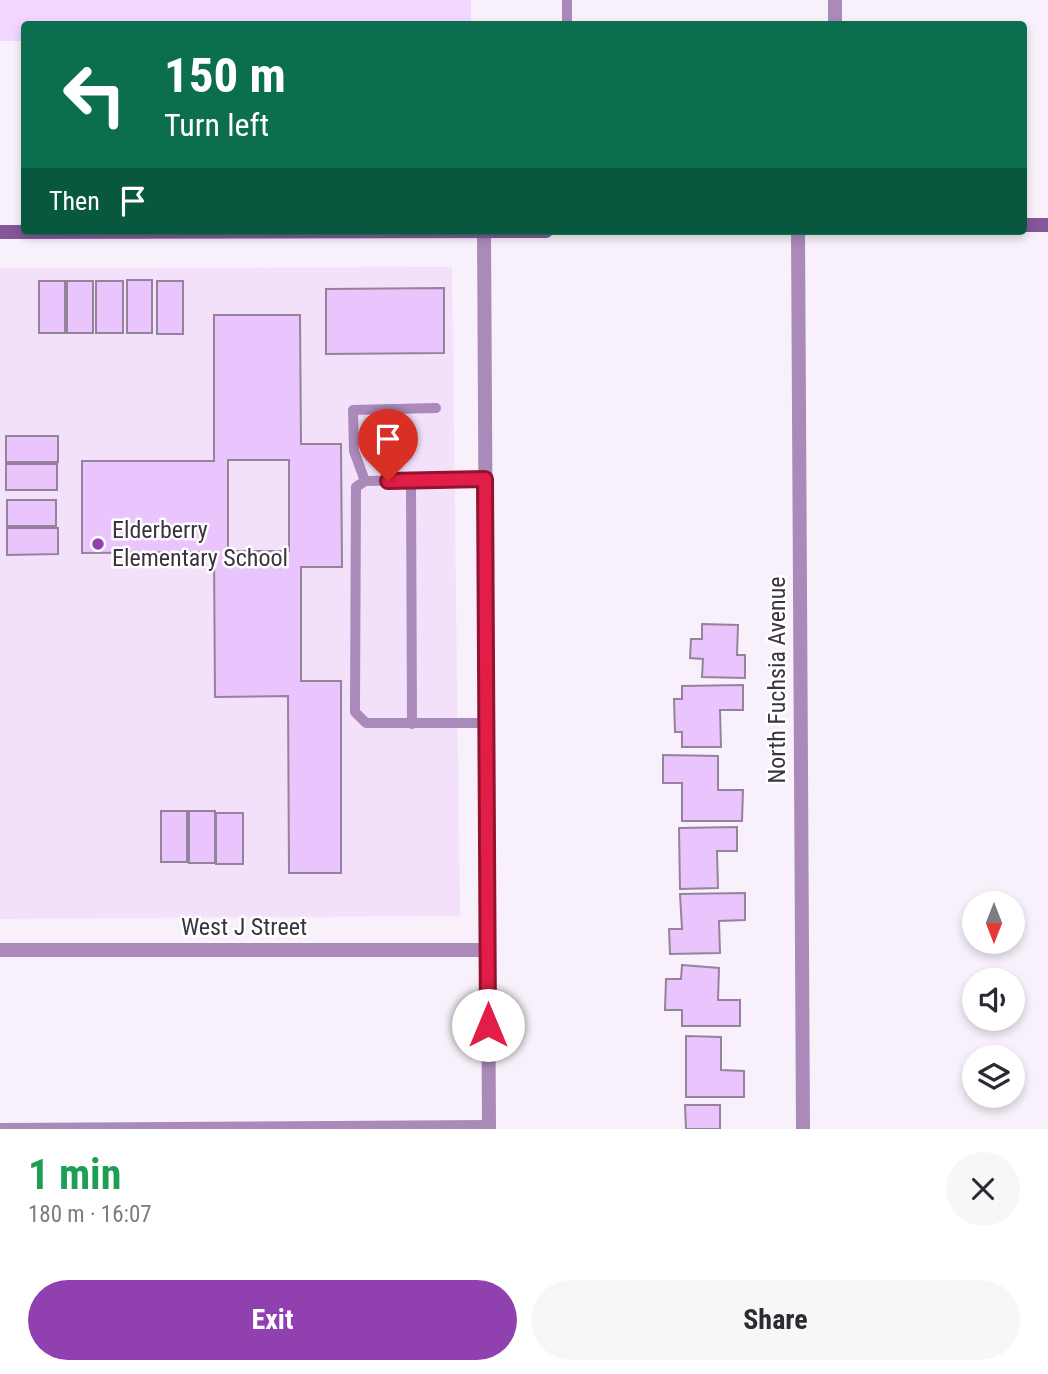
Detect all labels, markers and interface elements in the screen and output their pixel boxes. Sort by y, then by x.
text: 150 m [164,47,286,104]
icon: left [49,49,140,140]
text: Turn left [164,106,269,144]
icon: arrive [114,182,152,220]
text: Then [49,186,100,216]
pin [358,409,418,481]
icon: arrive [369,420,407,458]
place label: Elderberry Elementary School [112,516,288,572]
marker: Elderberry Elementary School [90,536,106,552]
street label: North Fuchsia Avenue [763,576,791,784]
north arrow [962,891,1026,954]
map controls [962,891,1025,1108]
street label: West J Street [181,913,307,941]
button: sound [962,968,1025,1031]
position arrow [451,988,525,1062]
button: layers [962,1045,1025,1108]
text: 1 min [28,1150,121,1199]
button: close [946,1152,1020,1226]
text: 180 m · 16:07 [28,1201,152,1228]
button: Exit [28,1280,517,1360]
button: Share [531,1280,1020,1360]

